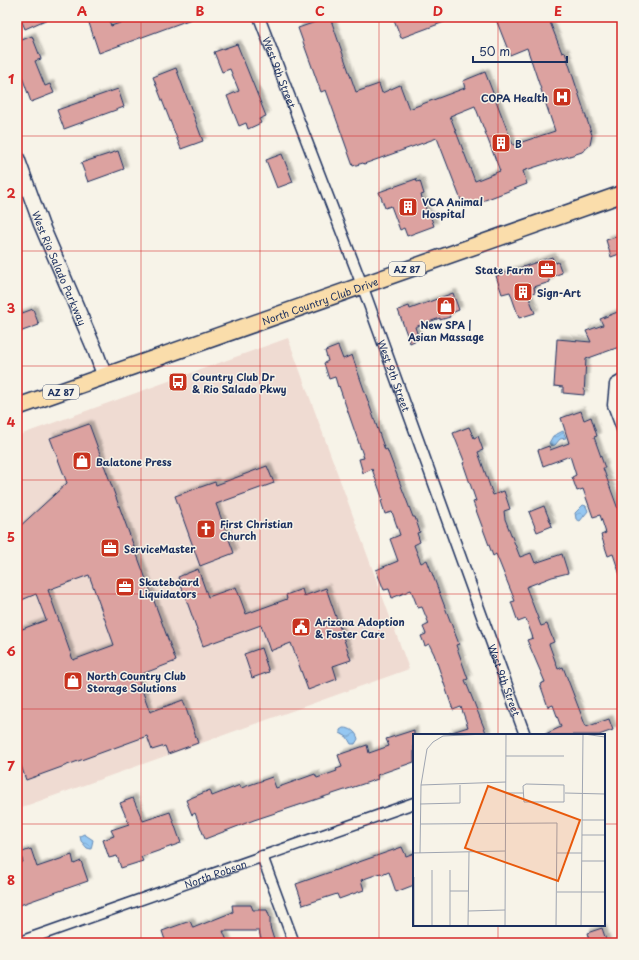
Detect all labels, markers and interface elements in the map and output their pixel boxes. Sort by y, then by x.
text: A [77,1,87,20]
text: B [196,1,205,20]
text: C [315,1,325,20]
text: D [433,1,443,20]
text: E [554,1,562,20]
street label: West 9th Street [260,34,301,110]
scale bar [473,38,567,64]
text: 50 m [479,42,510,60]
text: 1 [8,69,14,88]
hospital icon: COPA Health [551,86,573,108]
place label: COPA Health [481,90,548,105]
building icon: B [490,132,512,154]
place label: B [515,136,522,151]
text: 2 [6,183,16,202]
place label: VCA Animal Hospital [422,194,483,221]
building icon: VCA Animal Hospital [397,196,419,218]
street label: West Rio Salado Parkway [29,209,91,328]
office icon: State Farm [536,258,558,280]
road number: AZ 87 [389,262,425,276]
place label: State Farm [475,262,533,277]
street label: North Country Club Drive [260,273,380,328]
building icon: Sign-Art [512,281,534,303]
place label: Sign-Art [537,285,581,300]
shop icon: New SPA | Asian Massage [435,295,457,317]
text: 3 [7,298,16,317]
place label: New SPA | Asian Massage [407,317,485,344]
street label: West 9th Street [375,337,415,413]
place label: Country Club Dr & Rio Salado Pkwy [192,369,287,397]
bus stop icon: Country Club Dr & Rio Salado Pkwy [167,371,189,393]
road number: AZ 87 [43,385,79,399]
text: 4 [7,412,16,431]
shop icon: Balatone Press [71,450,93,472]
place label: Balatone Press [96,454,172,469]
place label: First Christian Church [220,516,293,543]
church icon: First Christian Church [195,518,217,540]
text: 5 [7,527,15,546]
office icon: ServiceMaster [99,537,121,559]
place label: ServiceMaster [124,541,196,556]
place label: Skateboard Liquidators [139,574,200,601]
office icon: Skateboard Liquidators [114,576,136,598]
place label: Arizona Adoption & Foster Care [314,614,405,641]
public building icon: Arizona Adoption & Foster Care [290,616,312,638]
text: 6 [6,641,16,660]
street label: West 9th Street [485,642,525,718]
place label: North Country Club Storage Solutions [87,668,186,695]
shop icon: North Country Club Storage Solutions [62,670,84,692]
inset map [413,734,605,926]
text: 7 [7,756,15,775]
street label: North Robson [182,855,248,891]
text: 8 [7,870,15,889]

